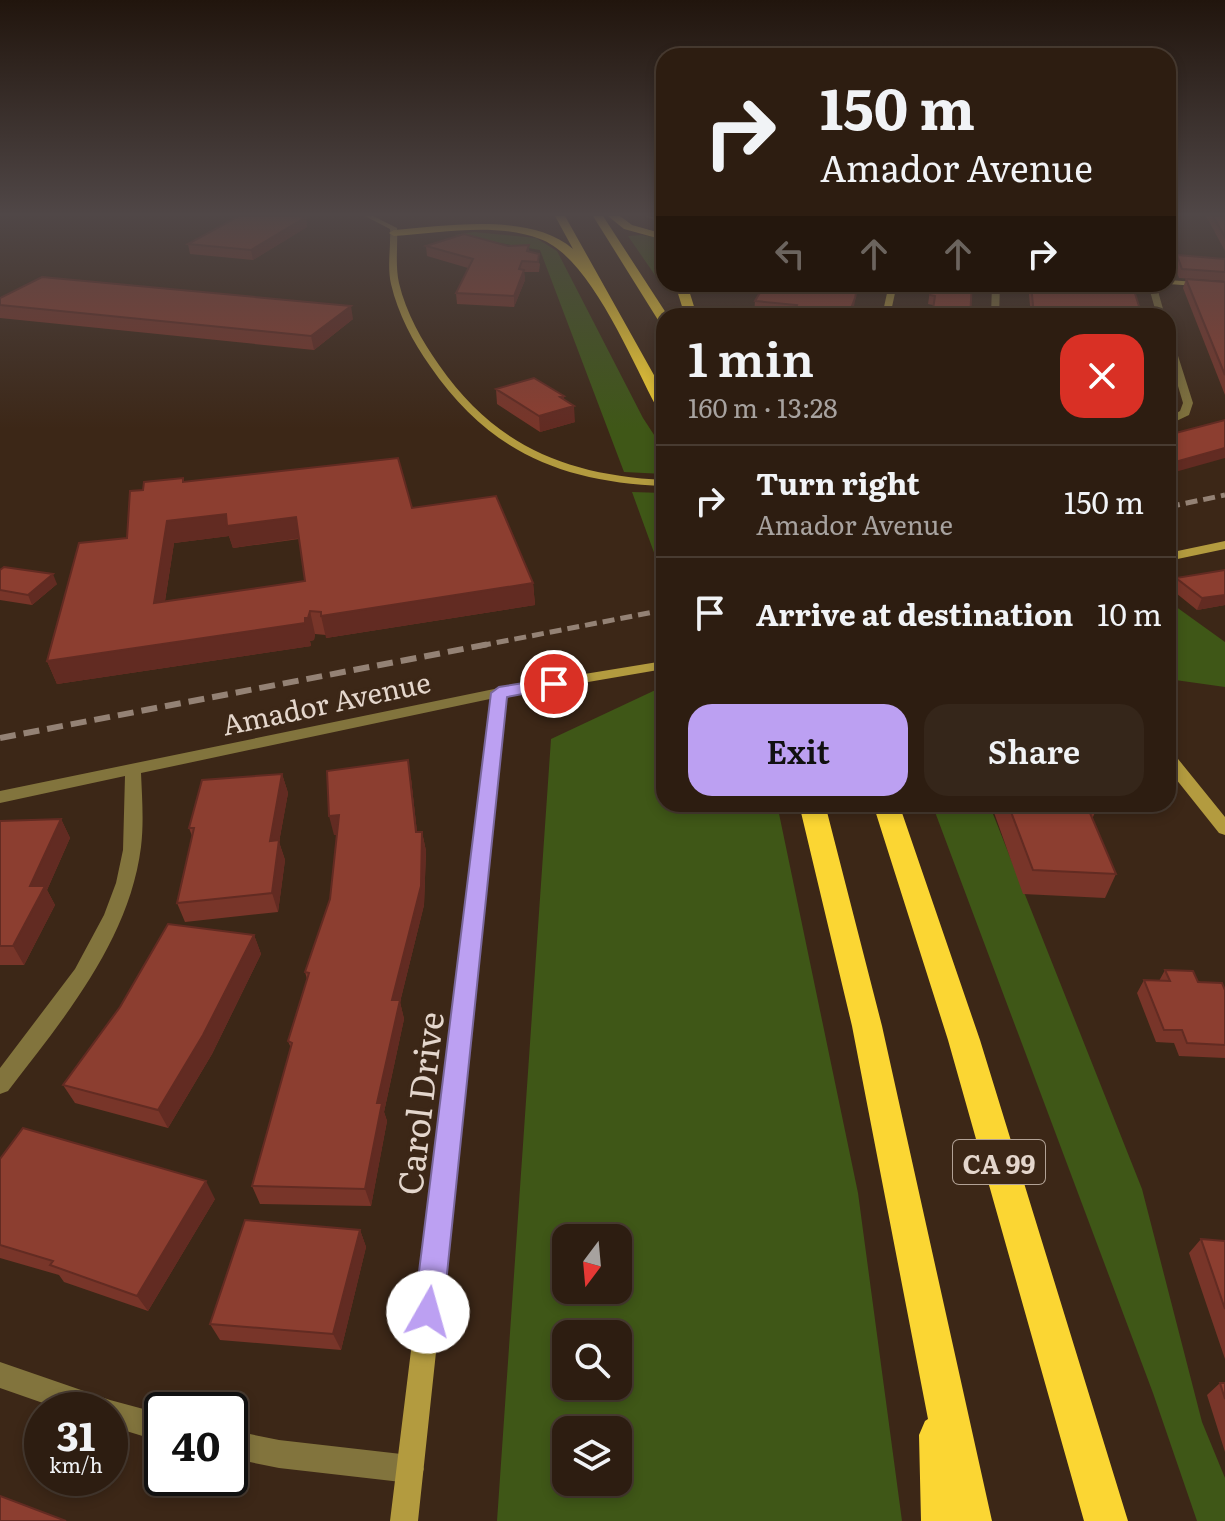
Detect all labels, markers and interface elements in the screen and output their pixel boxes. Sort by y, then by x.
text: 150 m [820,64,975,147]
icon: right [688,80,792,184]
text: Amador Avenue [820,140,1093,193]
icon: left [768,232,812,276]
icon: ahead [852,232,896,276]
icon: ahead [936,232,980,276]
icon: right [1020,232,1064,276]
text: 1 min [688,321,814,392]
button: close [1060,334,1144,418]
text: 160 m · 13:28 [688,387,838,426]
text: Turn right [756,460,920,504]
icon: right [688,479,732,523]
text: 150 m [1064,479,1144,523]
text: Amador Avenue [756,504,953,543]
icon: arrive [688,591,732,635]
text: Arrive at destination [756,591,1073,635]
text: 10 m [1097,591,1162,635]
pin [520,650,588,718]
street label: Amador Avenue [218,659,434,745]
icon: arrive [532,662,576,706]
button: Exit [688,704,908,796]
button: Share [924,704,1144,796]
street label: Carol Drive [382,1009,454,1197]
road number: CA 99 [953,1140,1045,1184]
north arrow [552,1224,632,1304]
map controls [552,1224,632,1496]
position arrow [386,1270,470,1354]
button: search [552,1320,632,1400]
speed limit sign: 40 [144,1392,248,1496]
text: 31 [57,1404,95,1463]
button: layers [552,1416,632,1496]
text: km/h [49,1449,103,1479]

